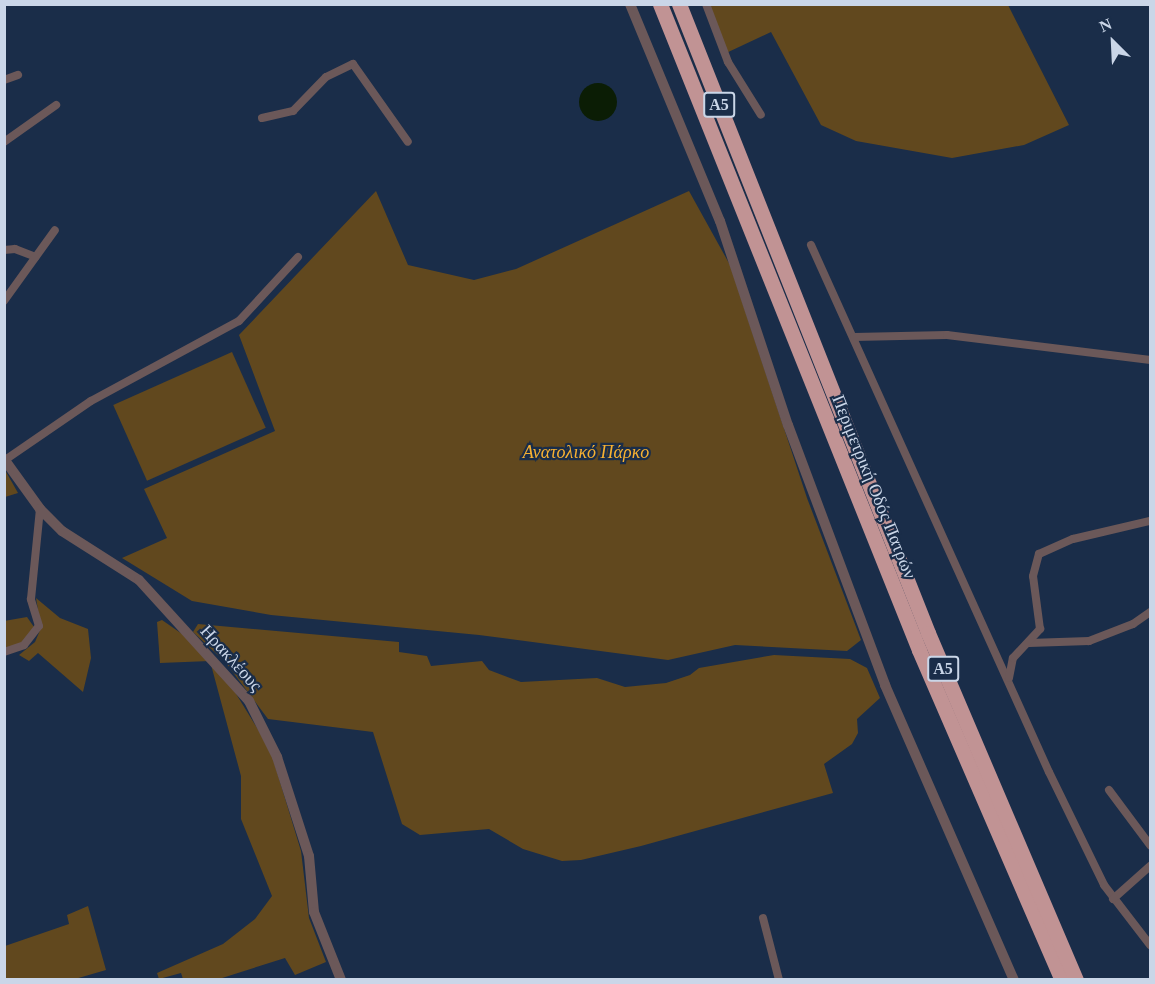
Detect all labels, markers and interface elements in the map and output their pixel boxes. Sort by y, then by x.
north arrow [1083,12,1143,72]
text: N [1097,15,1114,35]
road number: Α5 [702,92,736,118]
street label: Περιμετρική Οδός Πατρών [827,392,921,582]
park label: Ανατολικό Πάρκο [523,441,649,463]
street label: Ηρακλέους [196,620,266,696]
road number: Α5 [926,656,960,682]

